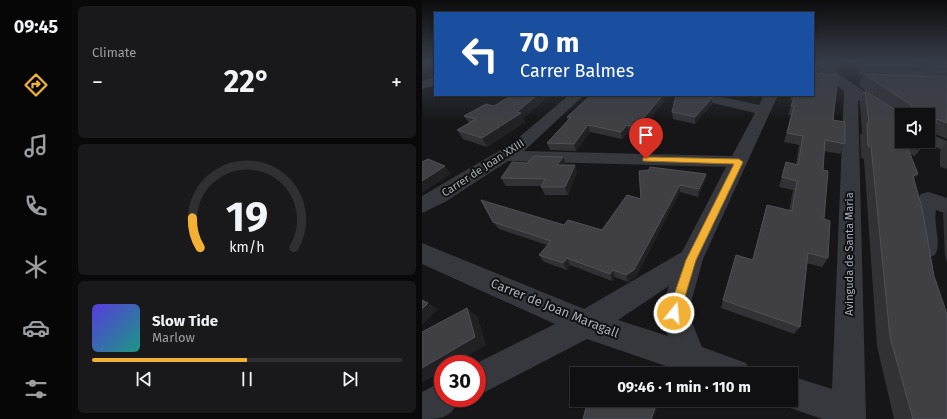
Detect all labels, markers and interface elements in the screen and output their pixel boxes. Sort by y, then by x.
text: 09:45 [14,16,58,38]
text: 70 m [520,26,579,59]
icon: left [454,28,506,80]
text: Climate [92,45,136,60]
text: Carrer Balmes [520,60,634,82]
text: 22° [224,64,270,100]
text: − [92,69,103,96]
text: + [391,69,402,96]
icon: directions [22,71,50,99]
map controls [895,108,935,148]
button: sound [895,108,935,148]
pin [629,118,663,159]
icon: arrive [635,124,657,146]
icon: music [22,132,50,160]
street label: Carrer de Joan XXIII [439,137,527,199]
text: 19 [226,191,268,241]
icon: phone [22,192,50,220]
street label: Avinguda de Santa Maria [843,192,856,316]
text: km/h [229,238,265,255]
icon: climate [22,253,50,281]
street label: Carrer de Joan Maragall [489,275,622,341]
position arrow [653,292,695,334]
text: Slow Tide [152,312,218,330]
icon: car [22,314,50,342]
text: Marlow [152,330,195,345]
speed limit sign: 30 [434,355,486,407]
icon: previous [133,368,155,390]
icon: pause [236,368,258,390]
icon: next [339,368,361,390]
icon: filters [22,375,50,403]
text: 09:46 · 1 min · 110 m [617,378,751,396]

